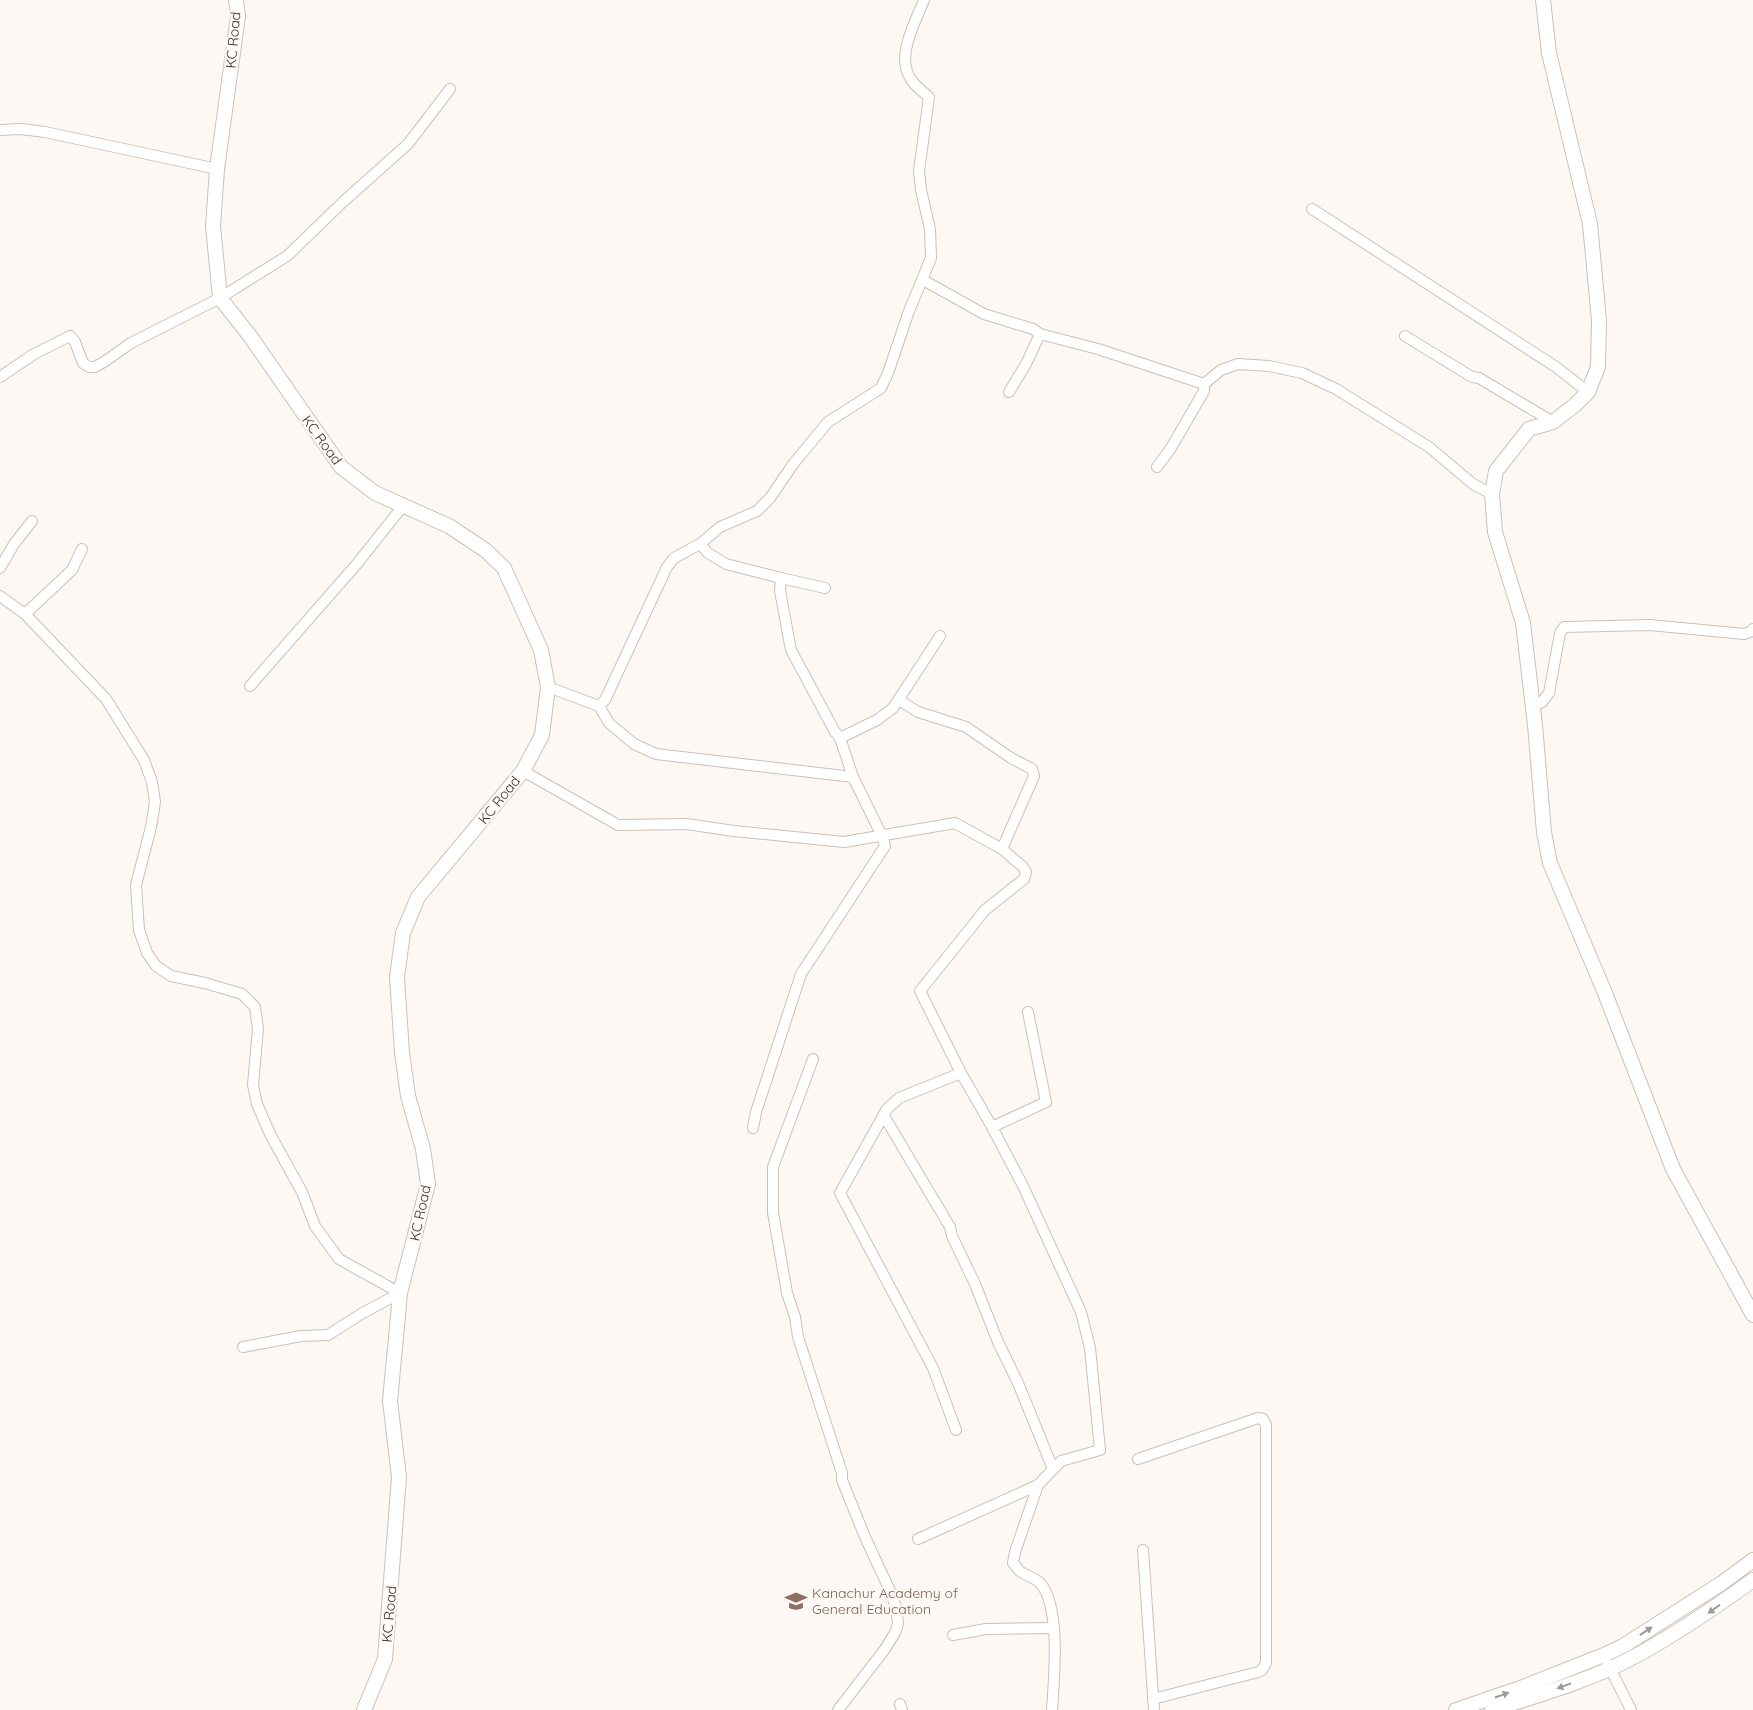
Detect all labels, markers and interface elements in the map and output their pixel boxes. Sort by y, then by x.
street label: KC Road [222,11,244,69]
street label: KC Road [298,412,346,468]
street label: KC Road [474,772,524,828]
street label: KC Road [405,1183,435,1243]
place label: Kanachur Academy of General Education [812,1584,958,1618]
street label: KC Road [378,1585,400,1643]
school or university icon: Kanachur Academy of General Education [783,1588,809,1614]
one-way arrow [1707,1604,1721,1614]
one-way arrow [1639,1626,1653,1636]
one-way arrow [1556,1682,1571,1690]
one-way arrow [1495,1691,1510,1699]

